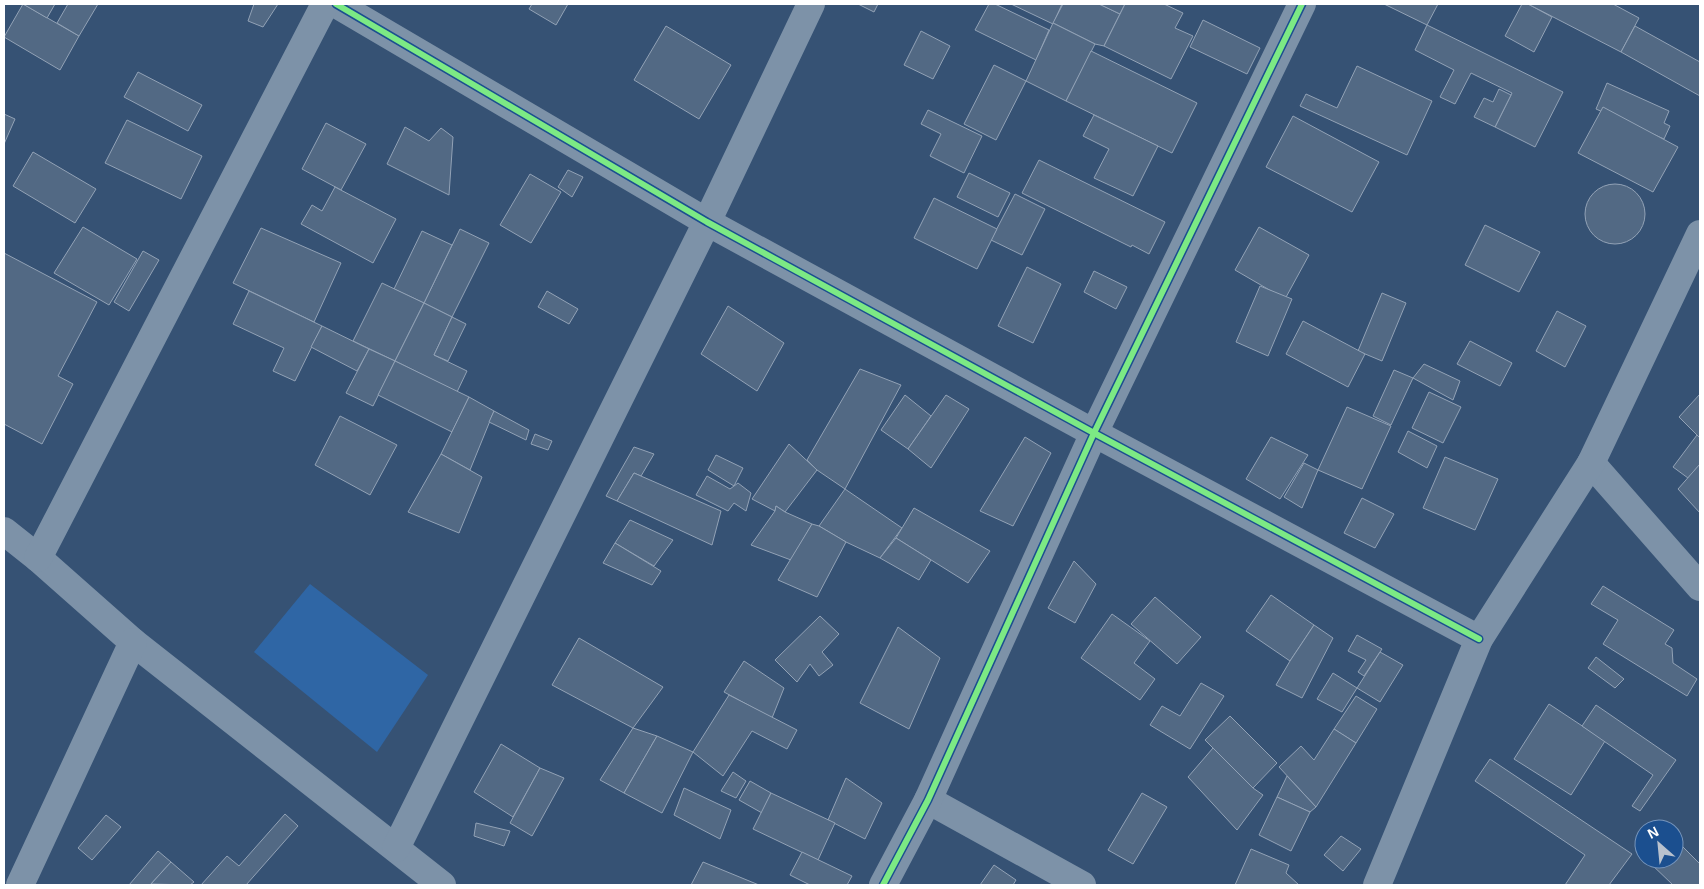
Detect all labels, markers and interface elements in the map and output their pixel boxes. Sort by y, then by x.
north arrow [1634,819,1684,869]
text: N [1645,823,1661,842]

